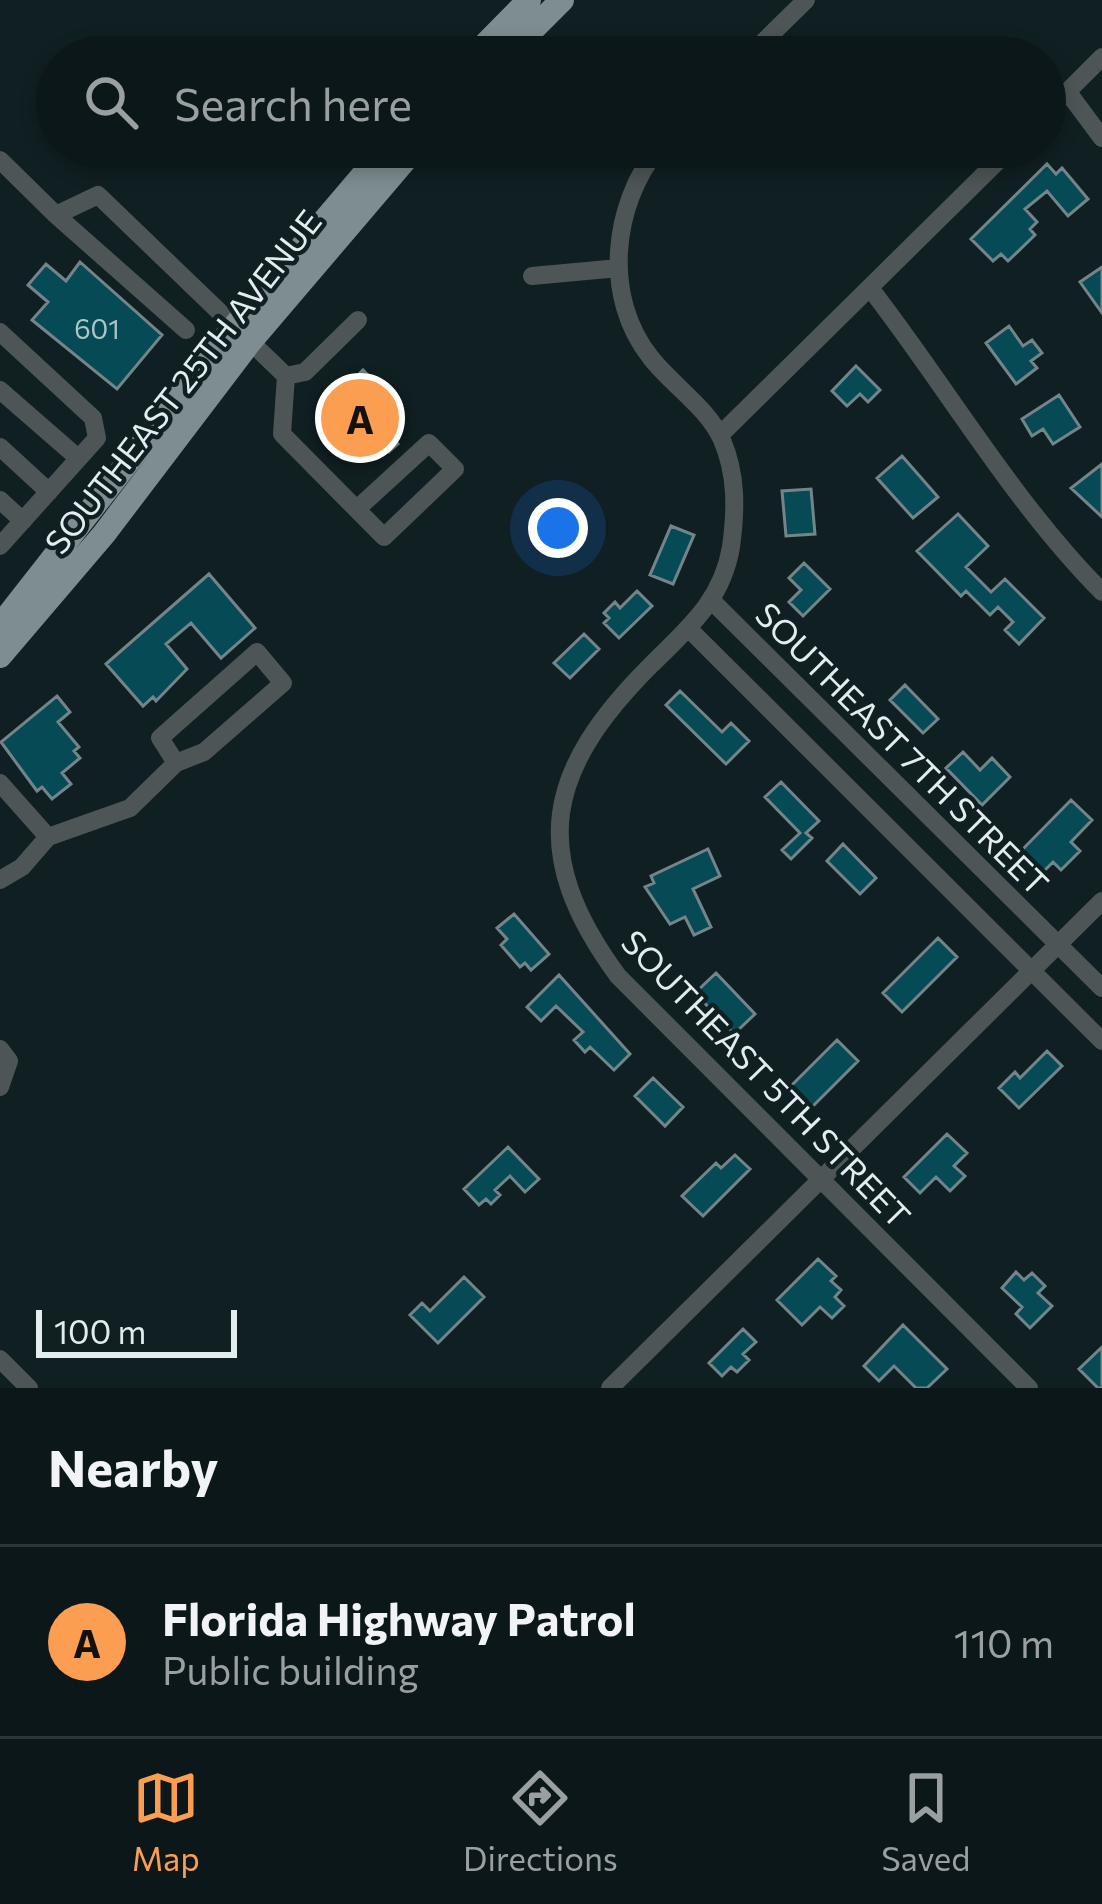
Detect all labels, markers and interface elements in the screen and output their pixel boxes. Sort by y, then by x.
search box [36,36,1066,168]
icon: search [78,69,144,135]
text: Search here [174,75,412,130]
street label: SOUTHEAST 25TH AVENUE [35,201,329,561]
house number: 601 [74,312,120,345]
pin: A [321,373,399,463]
your location [528,498,588,558]
street label: SOUTHEAST 7TH STREET [748,593,1058,903]
street label: SOUTHEAST 5TH STREET [614,921,920,1235]
scale bar [36,1304,237,1357]
text: 100 m [54,1310,146,1351]
text: Nearby [48,1435,218,1498]
text: Florida Highway Patrol [162,1590,636,1645]
text: A [73,1618,101,1666]
text: 110 m [954,1618,1054,1666]
text: Public building [162,1645,419,1693]
tab: Map [132,1765,200,1878]
tab: Directions [463,1765,618,1878]
tab: Saved [881,1765,970,1878]

